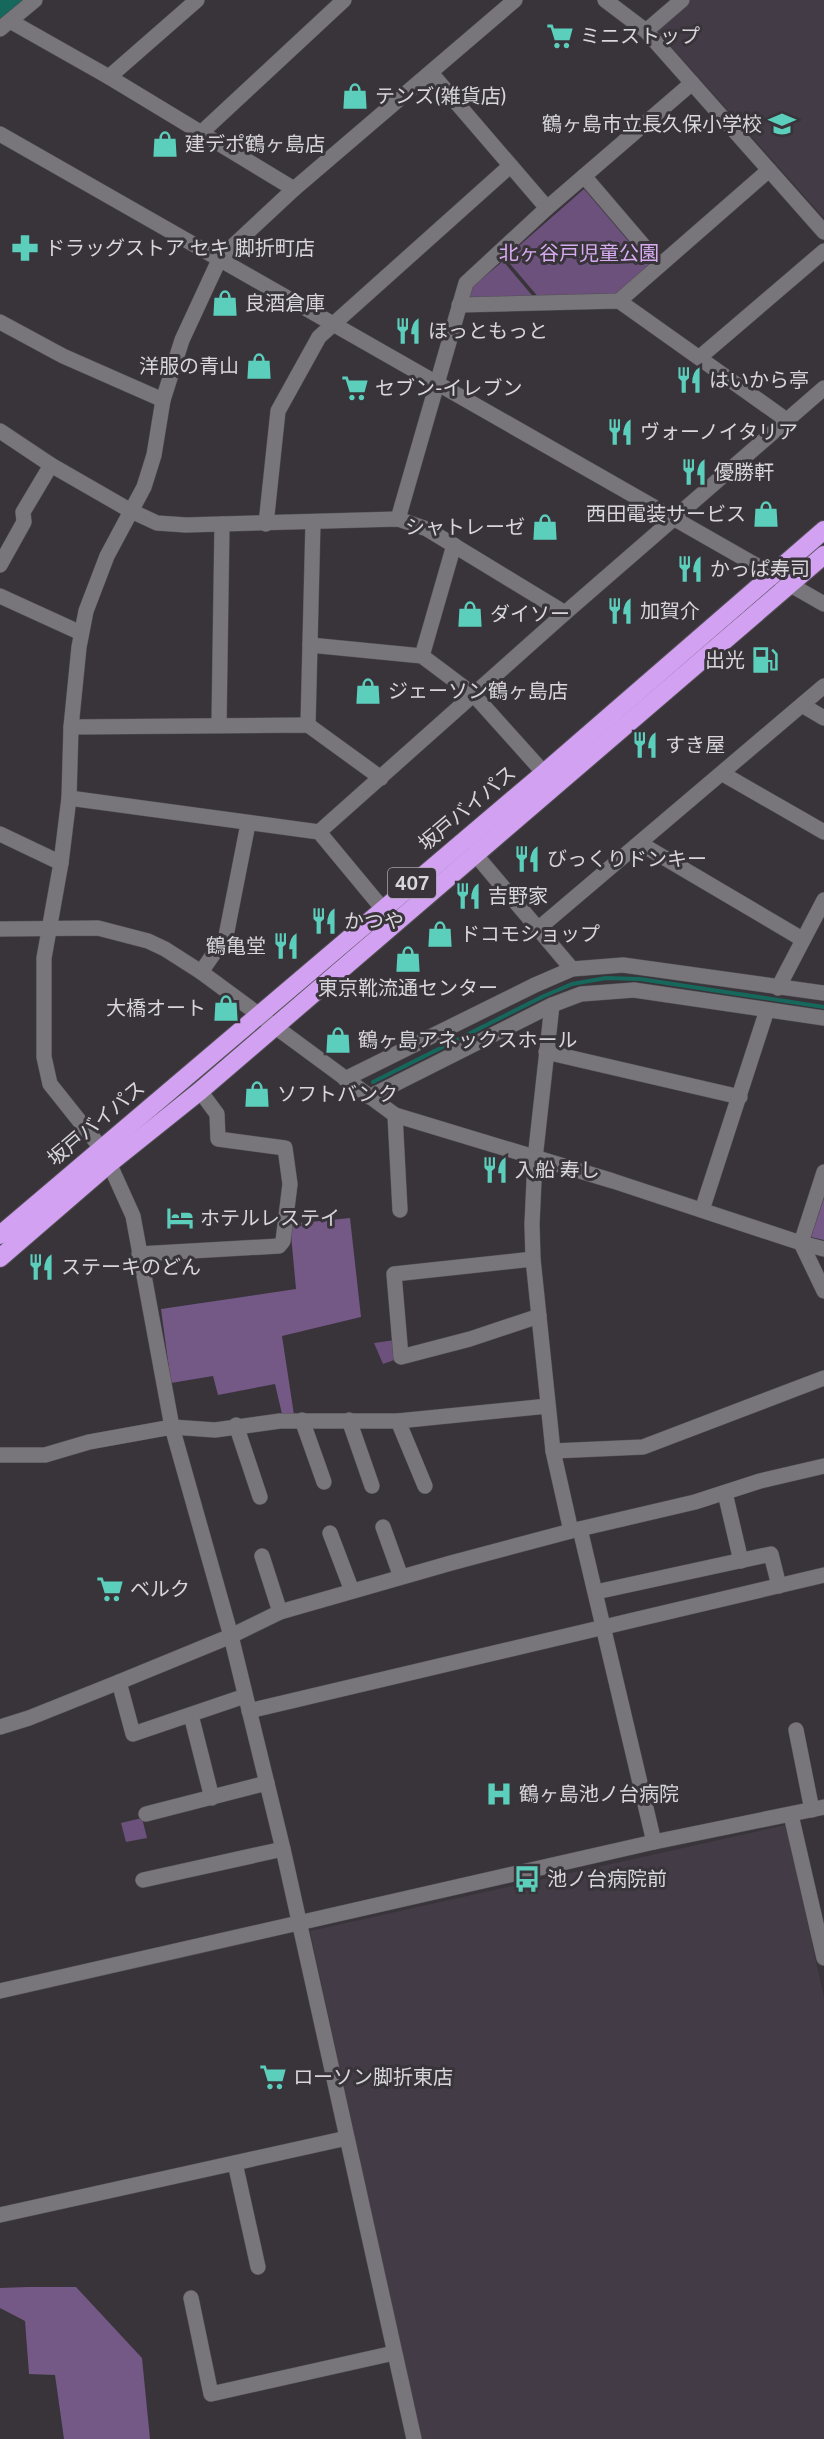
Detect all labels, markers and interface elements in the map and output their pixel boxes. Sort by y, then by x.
supermarket icon: ミニストップ [545,21,575,51]
place label: ミニストップ [580,24,700,48]
shop icon: テンズ(雑貨店) [340,81,370,111]
place label: テンズ(雑貨店) [375,84,507,108]
school or university icon: 鶴ヶ島市立長久保小学校 [767,109,797,139]
place label: 鶴ヶ島市立長久保小学校 [542,112,762,136]
shop icon: 建デポ鶴ヶ島店 [150,129,180,159]
place label: 建デポ鶴ヶ島店 [185,132,325,156]
pharmacy icon: ドラッグストア セキ 脚折町店 [10,233,40,263]
place label: ドラッグストア セキ 脚折町店 [45,236,315,260]
park label: 北ヶ谷戸児童公園 [499,241,659,265]
shop icon: 良酒倉庫 [210,288,240,318]
place label: 良酒倉庫 [245,291,325,315]
restaurant icon: ほっともっと [393,316,423,346]
place label: ほっともっと [428,319,548,343]
shop icon: 洋服の青山 [244,351,274,381]
place label: 洋服の青山 [139,354,239,378]
restaurant icon: はいから亭 [674,365,704,395]
place label: はいから亭 [709,368,809,392]
supermarket icon: セブン-イレブン [340,373,370,403]
place label: セブン-イレブン [375,376,523,400]
restaurant icon: ヴォーノイタリア [605,417,635,447]
place label: ヴォーノイタリア [640,420,798,444]
restaurant icon: 優勝軒 [679,457,709,487]
place label: 優勝軒 [714,460,774,484]
shop icon: 西田電装サービス [751,499,781,529]
place label: 西田電装サービス [586,502,746,526]
shop icon: シャトレーゼ [530,512,560,542]
place label: シャトレーゼ [405,515,525,539]
restaurant icon: かっぱ寿司 [675,554,705,584]
place label: かっぱ寿司 [710,557,810,581]
restaurant icon: 加賀介 [605,596,635,626]
shop icon: ダイソー [455,599,485,629]
place label: 加賀介 [640,599,700,623]
place label: ダイソー [490,602,570,626]
fuel station icon: 出光 [750,645,780,675]
place label: 出光 [705,648,745,672]
shop icon: ジェーソン鶴ヶ島店 [353,676,383,706]
place label: ジェーソン鶴ヶ島店 [388,679,568,703]
restaurant icon: すき屋 [630,730,660,760]
place label: すき屋 [665,733,725,757]
street label: 坂戸バイパス [413,760,521,856]
restaurant icon: びっくりドンキー [512,844,542,874]
place label: びっくりドンキー [547,847,707,871]
road number: 407 [388,868,436,898]
restaurant icon: 吉野家 [453,881,483,911]
place label: 吉野家 [488,884,548,908]
restaurant icon: かつや [309,906,339,936]
place label: かつや [344,909,404,933]
shop icon: ドコモショップ [425,919,455,949]
place label: ドコモショップ [460,922,600,946]
restaurant icon: 鶴亀堂 [271,931,301,961]
place label: 鶴亀堂 [206,934,266,958]
shop icon: 東京靴流通センター [393,944,423,974]
place label: 東京靴流通センター [318,976,498,1000]
shop icon: 大橋オート [211,993,241,1023]
place label: 大橋オート [106,996,206,1020]
shop icon: 鶴ヶ島アネックスホール [323,1025,353,1055]
place label: 鶴ヶ島アネックスホール [358,1028,577,1052]
street label: 坂戸バイパス [42,1075,150,1171]
shop icon: ソフトバンク [242,1079,272,1109]
place label: ソフトバンク [277,1082,398,1106]
restaurant icon: 入船 寿し [480,1155,510,1185]
place label: 入船 寿し [515,1158,600,1182]
hotel icon: ホテルレステイ [165,1203,195,1233]
place label: ホテルレステイ [200,1206,340,1230]
restaurant icon: ステーキのどん [26,1252,56,1282]
place label: ステーキのどん [61,1255,201,1279]
supermarket icon: ベルク [95,1574,125,1604]
place label: ベルク [130,1577,190,1601]
hospital icon: 鶴ヶ島池ノ台病院 [484,1779,514,1809]
place label: 鶴ヶ島池ノ台病院 [519,1782,679,1806]
bus stop icon: 池ノ台病院前 [512,1864,542,1894]
place label: 池ノ台病院前 [547,1867,667,1891]
supermarket icon: ローソン脚折東店 [258,2062,288,2092]
place label: ローソン脚折東店 [293,2065,453,2089]

